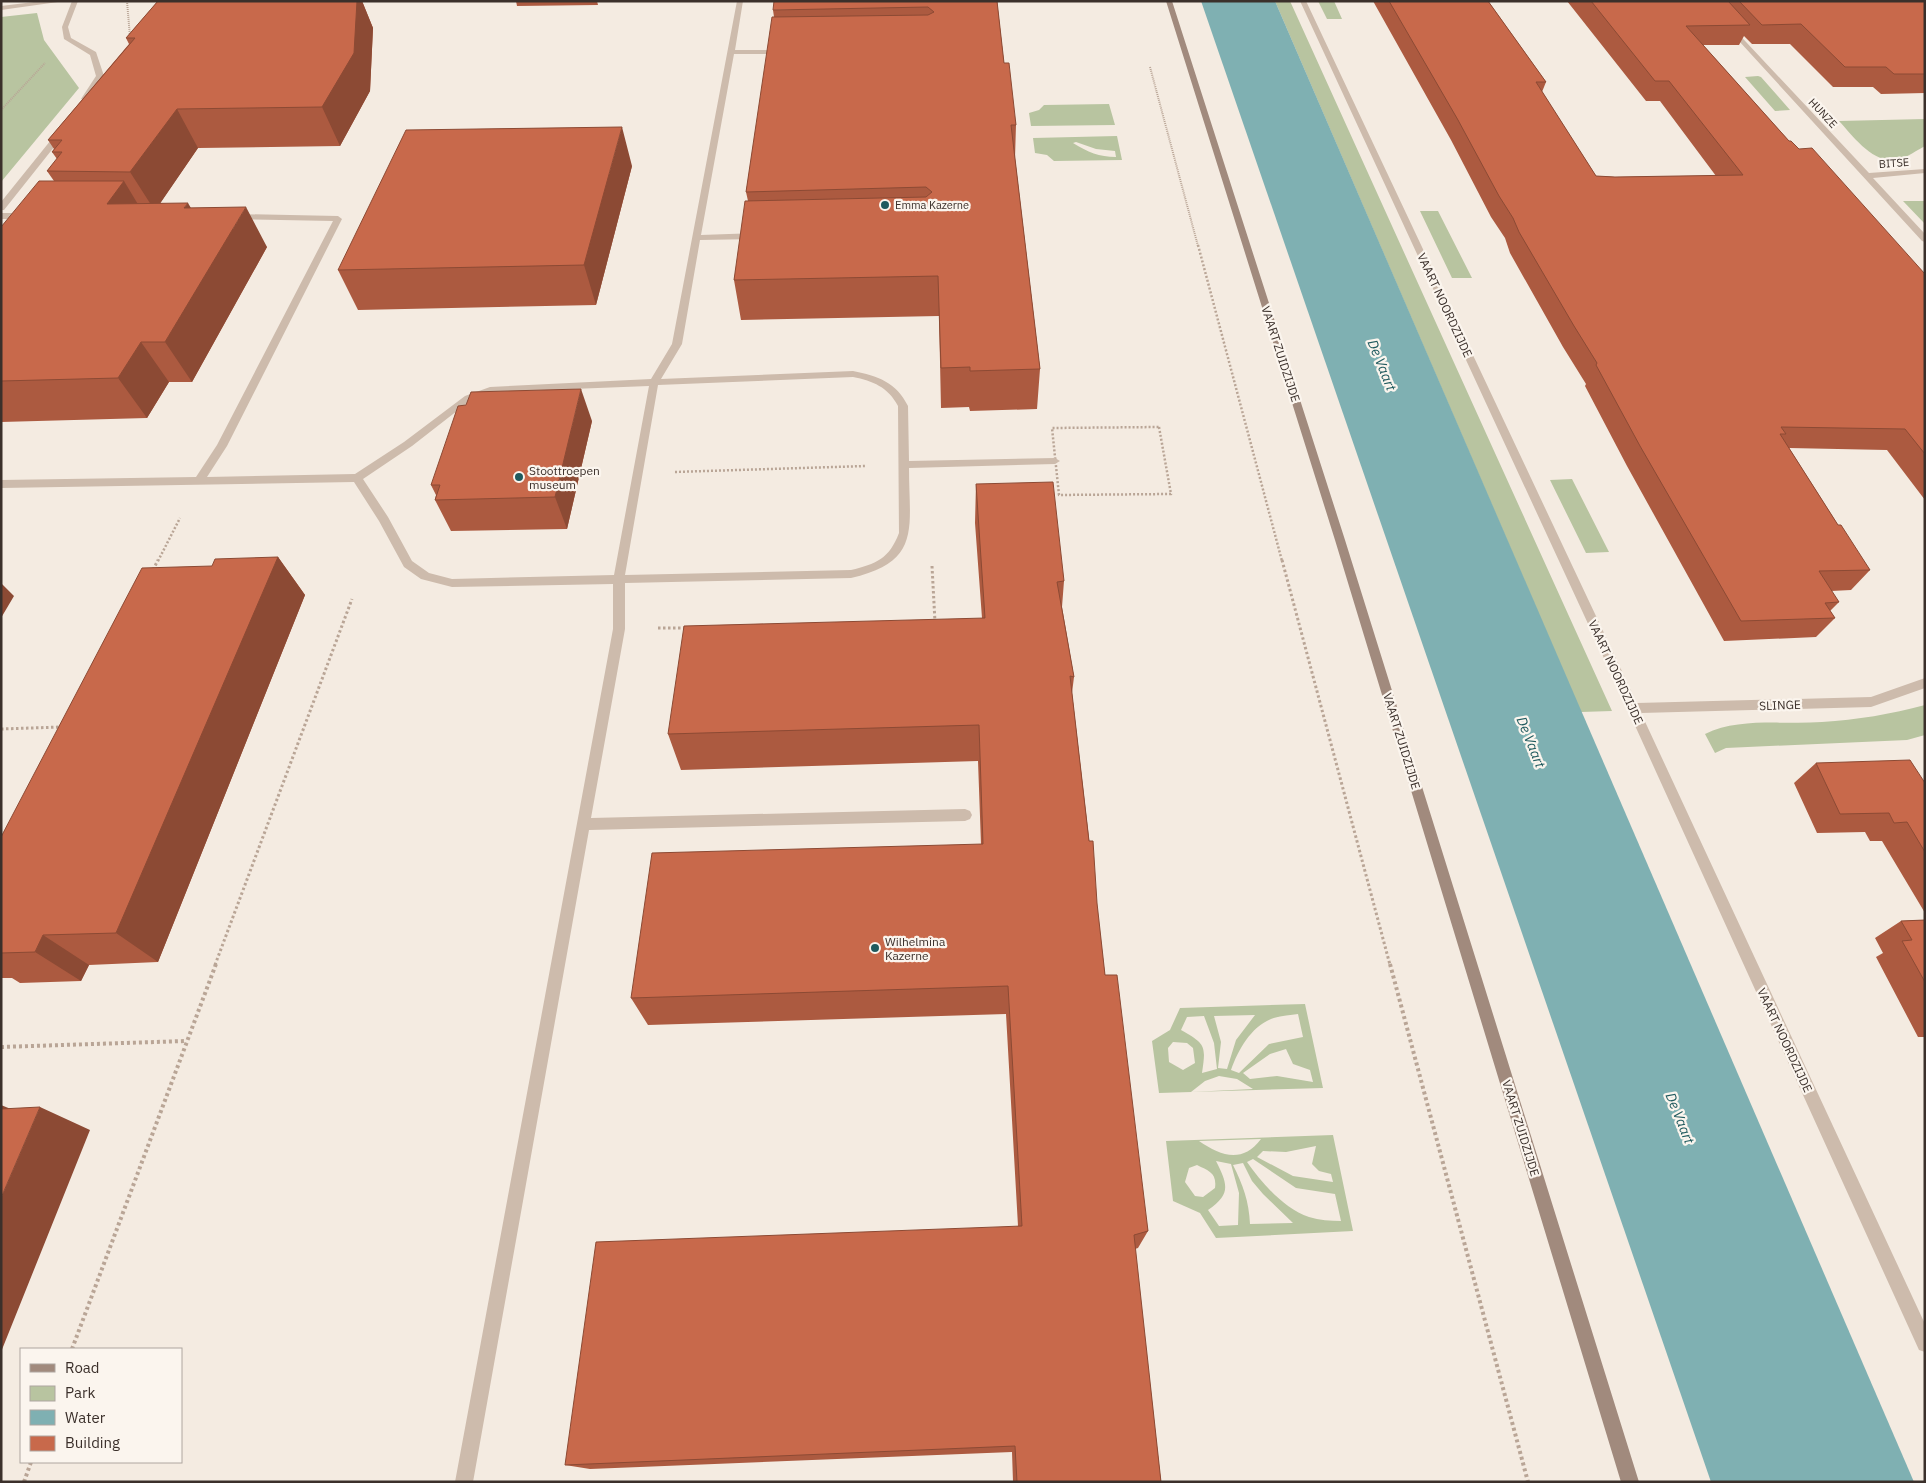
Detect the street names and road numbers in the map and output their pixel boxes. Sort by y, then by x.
street label: HUNZE [1806,95,1840,131]
street label: BITSE [1878,155,1910,171]
street label: VAART NOORDZIJDE [1414,250,1476,360]
street label: VAART ZUIDZIJDE [1258,304,1304,404]
street label: VAART NOORDZIJDE [1585,617,1647,727]
street label: VAART ZUIDZIJDE [1380,691,1424,791]
street label: SLINGE [1759,697,1801,713]
street label: VAART NOORDZIJDE [1754,985,1816,1095]
street label: VAART ZUIDZIJDE [1499,1078,1543,1178]

